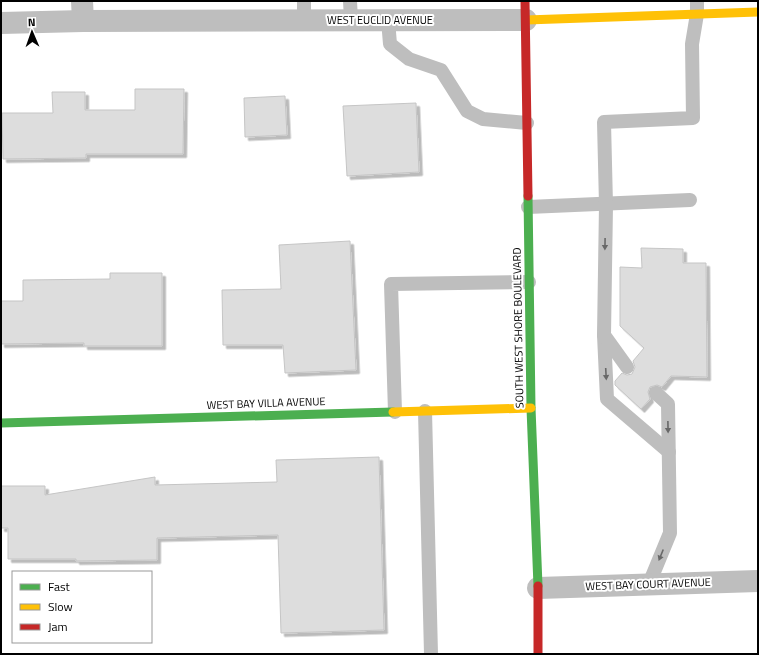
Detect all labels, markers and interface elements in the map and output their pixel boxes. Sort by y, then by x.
north arrow [12,12,52,52]
street label: WEST EUCLID AVENUE [327,12,433,28]
text: N [28,14,36,30]
one-way arrow [602,238,608,251]
street label: SOUTH WEST SHORE BOULEVARD [509,247,527,409]
one-way arrow [603,368,609,381]
street label: WEST BAY VILLA AVENUE [206,393,326,413]
one-way arrow [665,421,671,434]
one-way arrow [658,550,664,561]
legend [12,571,152,643]
street label: WEST BAY COURT AVENUE [585,574,711,594]
text: Fast [48,577,71,596]
text: Slow [48,597,73,616]
text: Jam [48,617,68,636]

